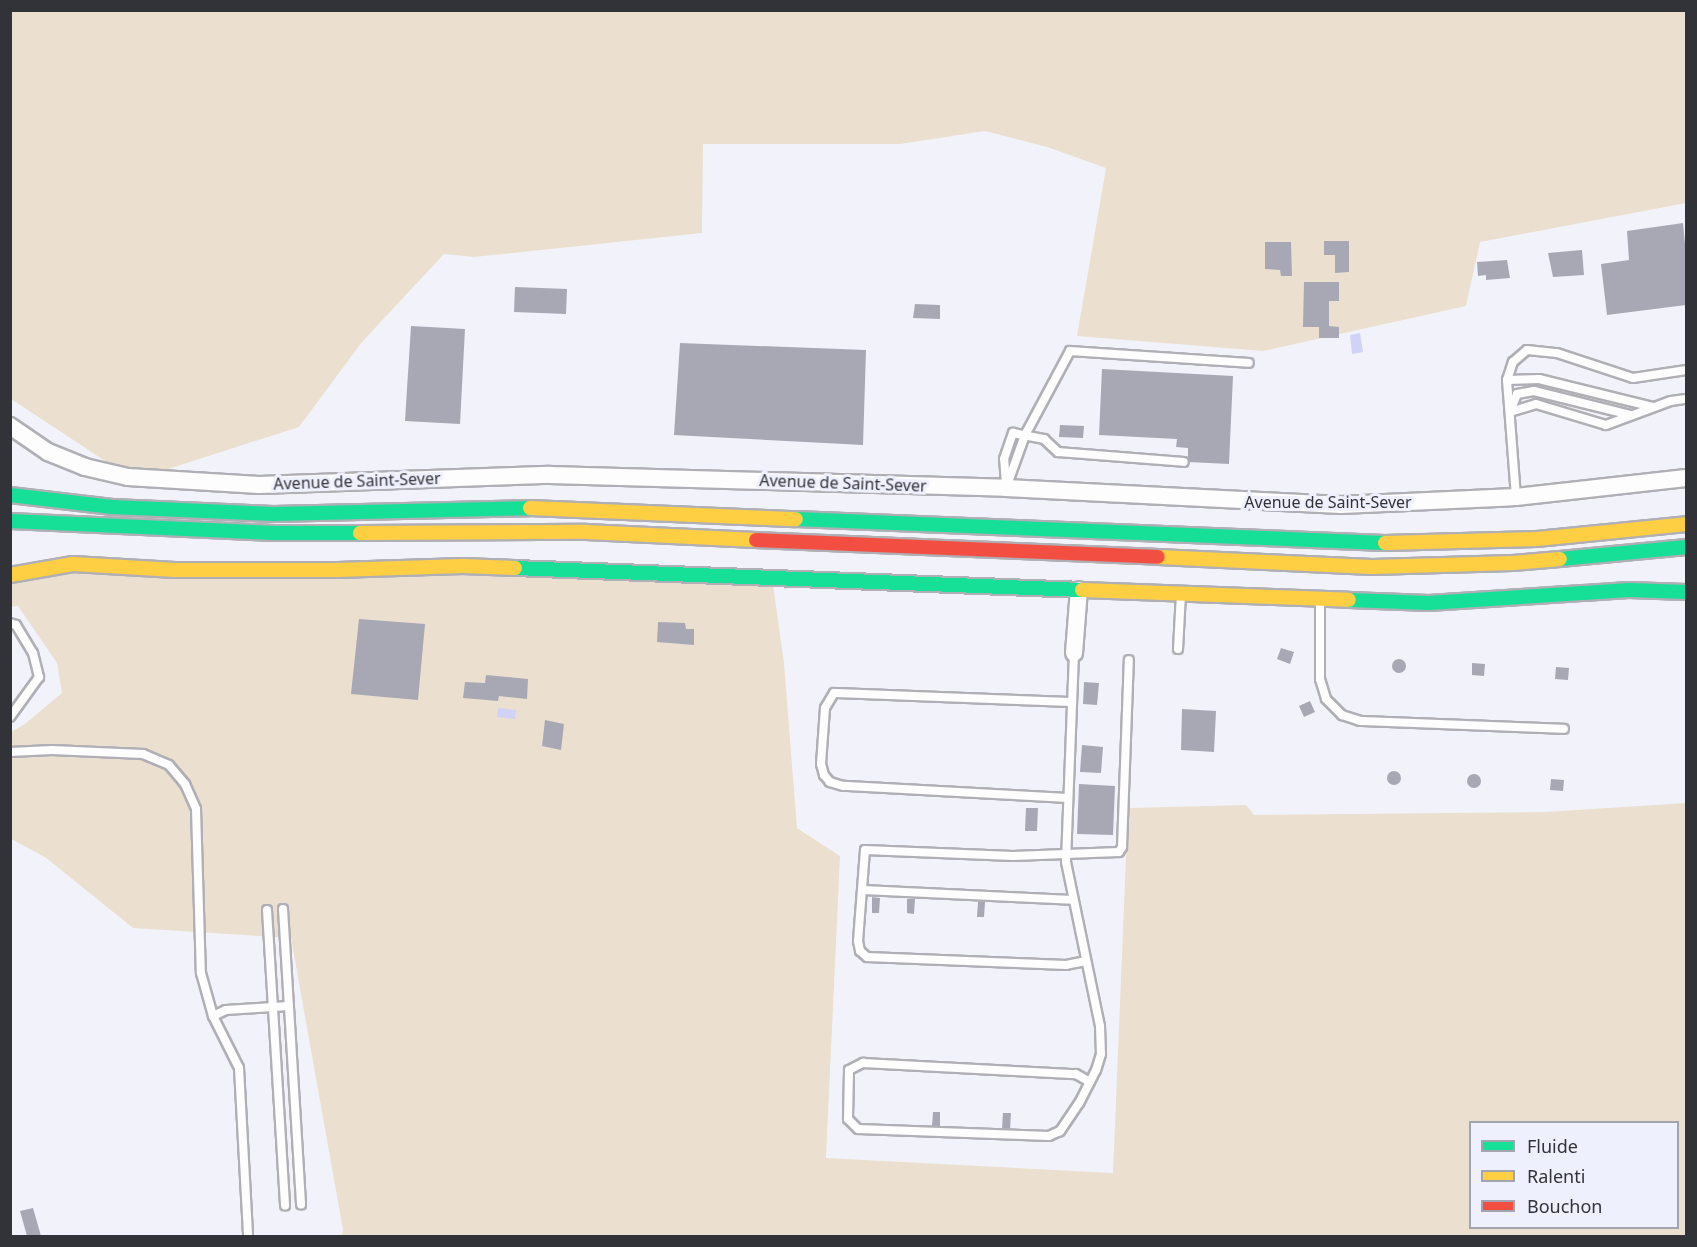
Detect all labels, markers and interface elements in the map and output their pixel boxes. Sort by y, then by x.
street label: Avenue de Saint-Sever [273,468,441,494]
street label: Avenue de Saint-Sever [759,470,927,496]
street label: Avenue de Saint-Sever [1244,492,1412,512]
legend [1469,1121,1679,1229]
text: Fluide [1527,1134,1578,1158]
text: Ralenti [1527,1164,1585,1188]
text: Bouchon [1527,1194,1603,1218]

